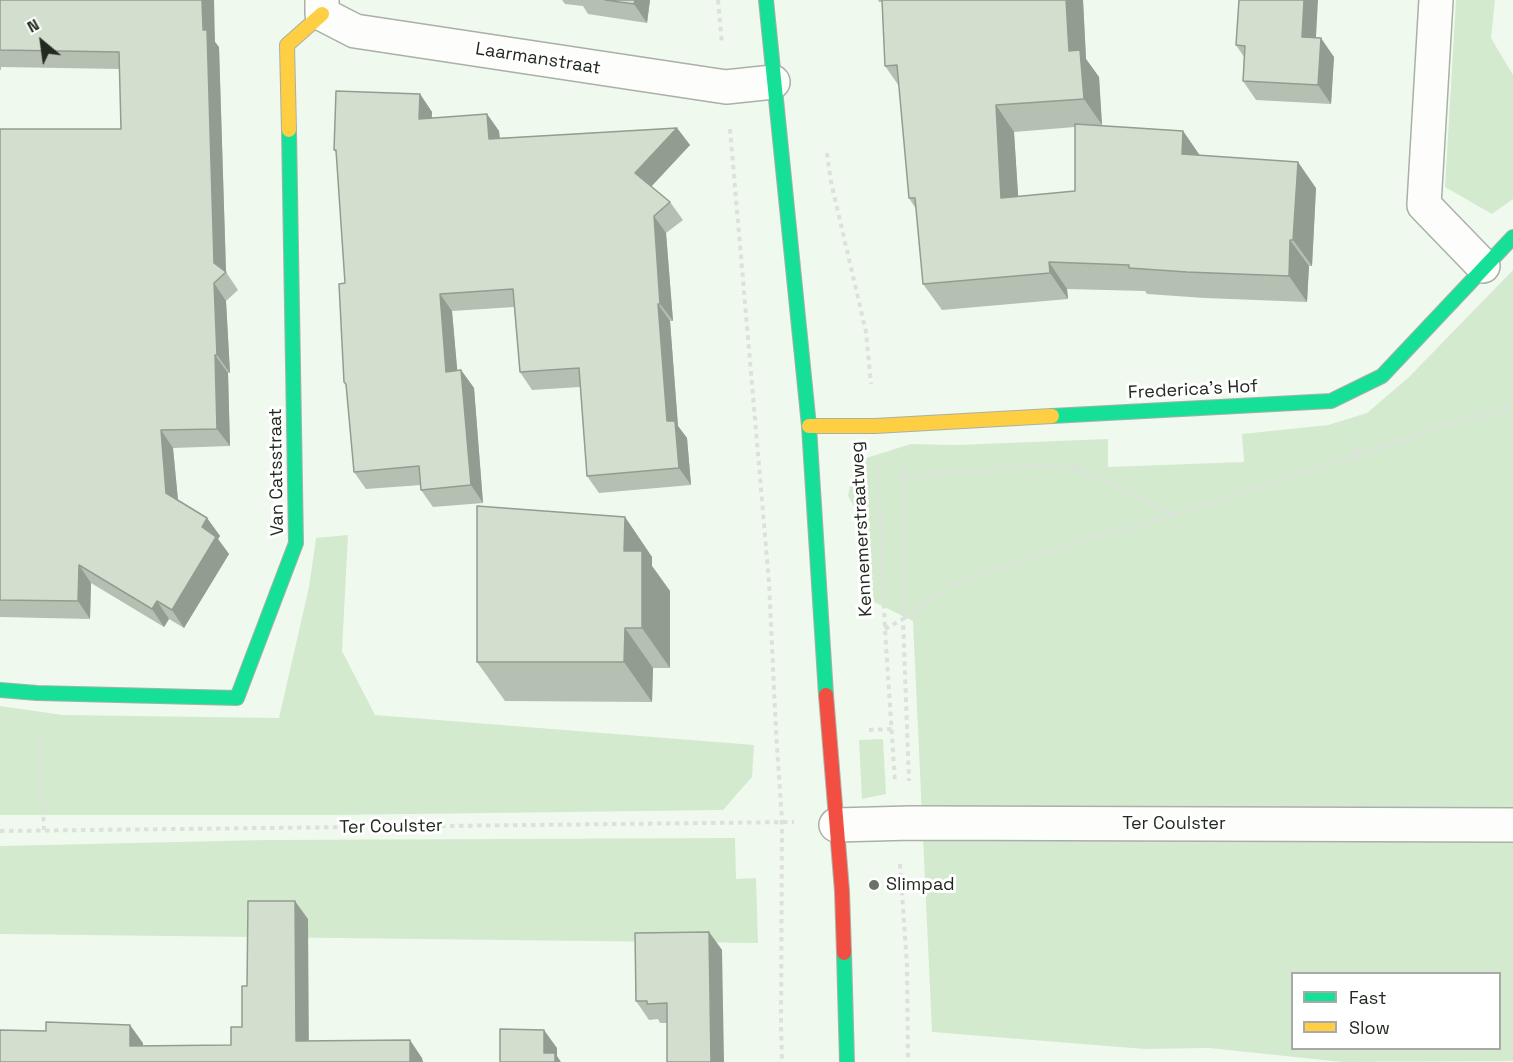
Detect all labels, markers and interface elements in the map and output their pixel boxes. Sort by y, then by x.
north arrow [12,12,72,72]
text: N [23,14,43,38]
street label: Laarmanstraat [474,38,602,80]
street label: Frederica's Hof [1128,376,1258,404]
street label: Van Catsstraat [265,408,289,536]
street label: Kennemerstraatweg [847,441,877,617]
street label: Ter Coulster [1122,813,1226,835]
street label: Ter Coulster [339,815,443,839]
place label: Slimpad [886,874,955,896]
marker: Slimpad [867,878,881,892]
legend [1291,972,1501,1050]
text: Fast [1349,986,1386,1009]
text: Slow [1349,1016,1390,1039]

